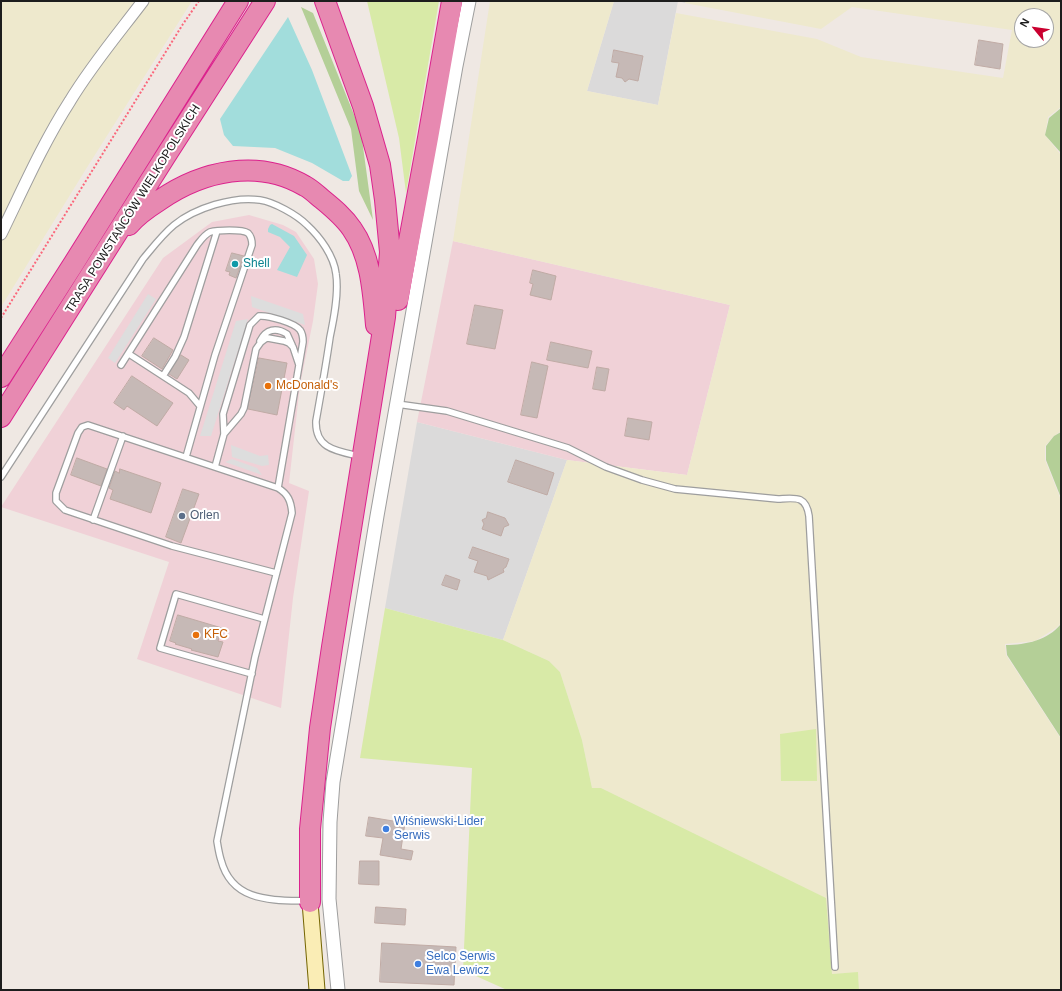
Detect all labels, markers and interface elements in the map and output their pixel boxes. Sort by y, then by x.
north arrow [1014,8,1054,48]
text: N [1017,16,1032,29]
street label: TRASA POWSTAŃCÓW WIELKOPOLSKICH [62,102,204,316]
place label: Shell [243,257,270,271]
marker: Shell [230,259,240,269]
place label: McDonald's [276,379,338,393]
marker: McDonald's [263,381,273,391]
place label: Orlen [190,509,219,523]
marker: Orlen [177,511,187,521]
place label: KFC [204,628,228,642]
marker: KFC [191,630,201,640]
place label: Wiśniewski-Lider Serwis [394,815,484,843]
marker: Wiśniewski-Lider Serwis [381,824,391,834]
place label: Selco Serwis Ewa Lewicz [426,950,495,978]
marker: Selco Serwis Ewa Lewicz [413,959,423,969]

